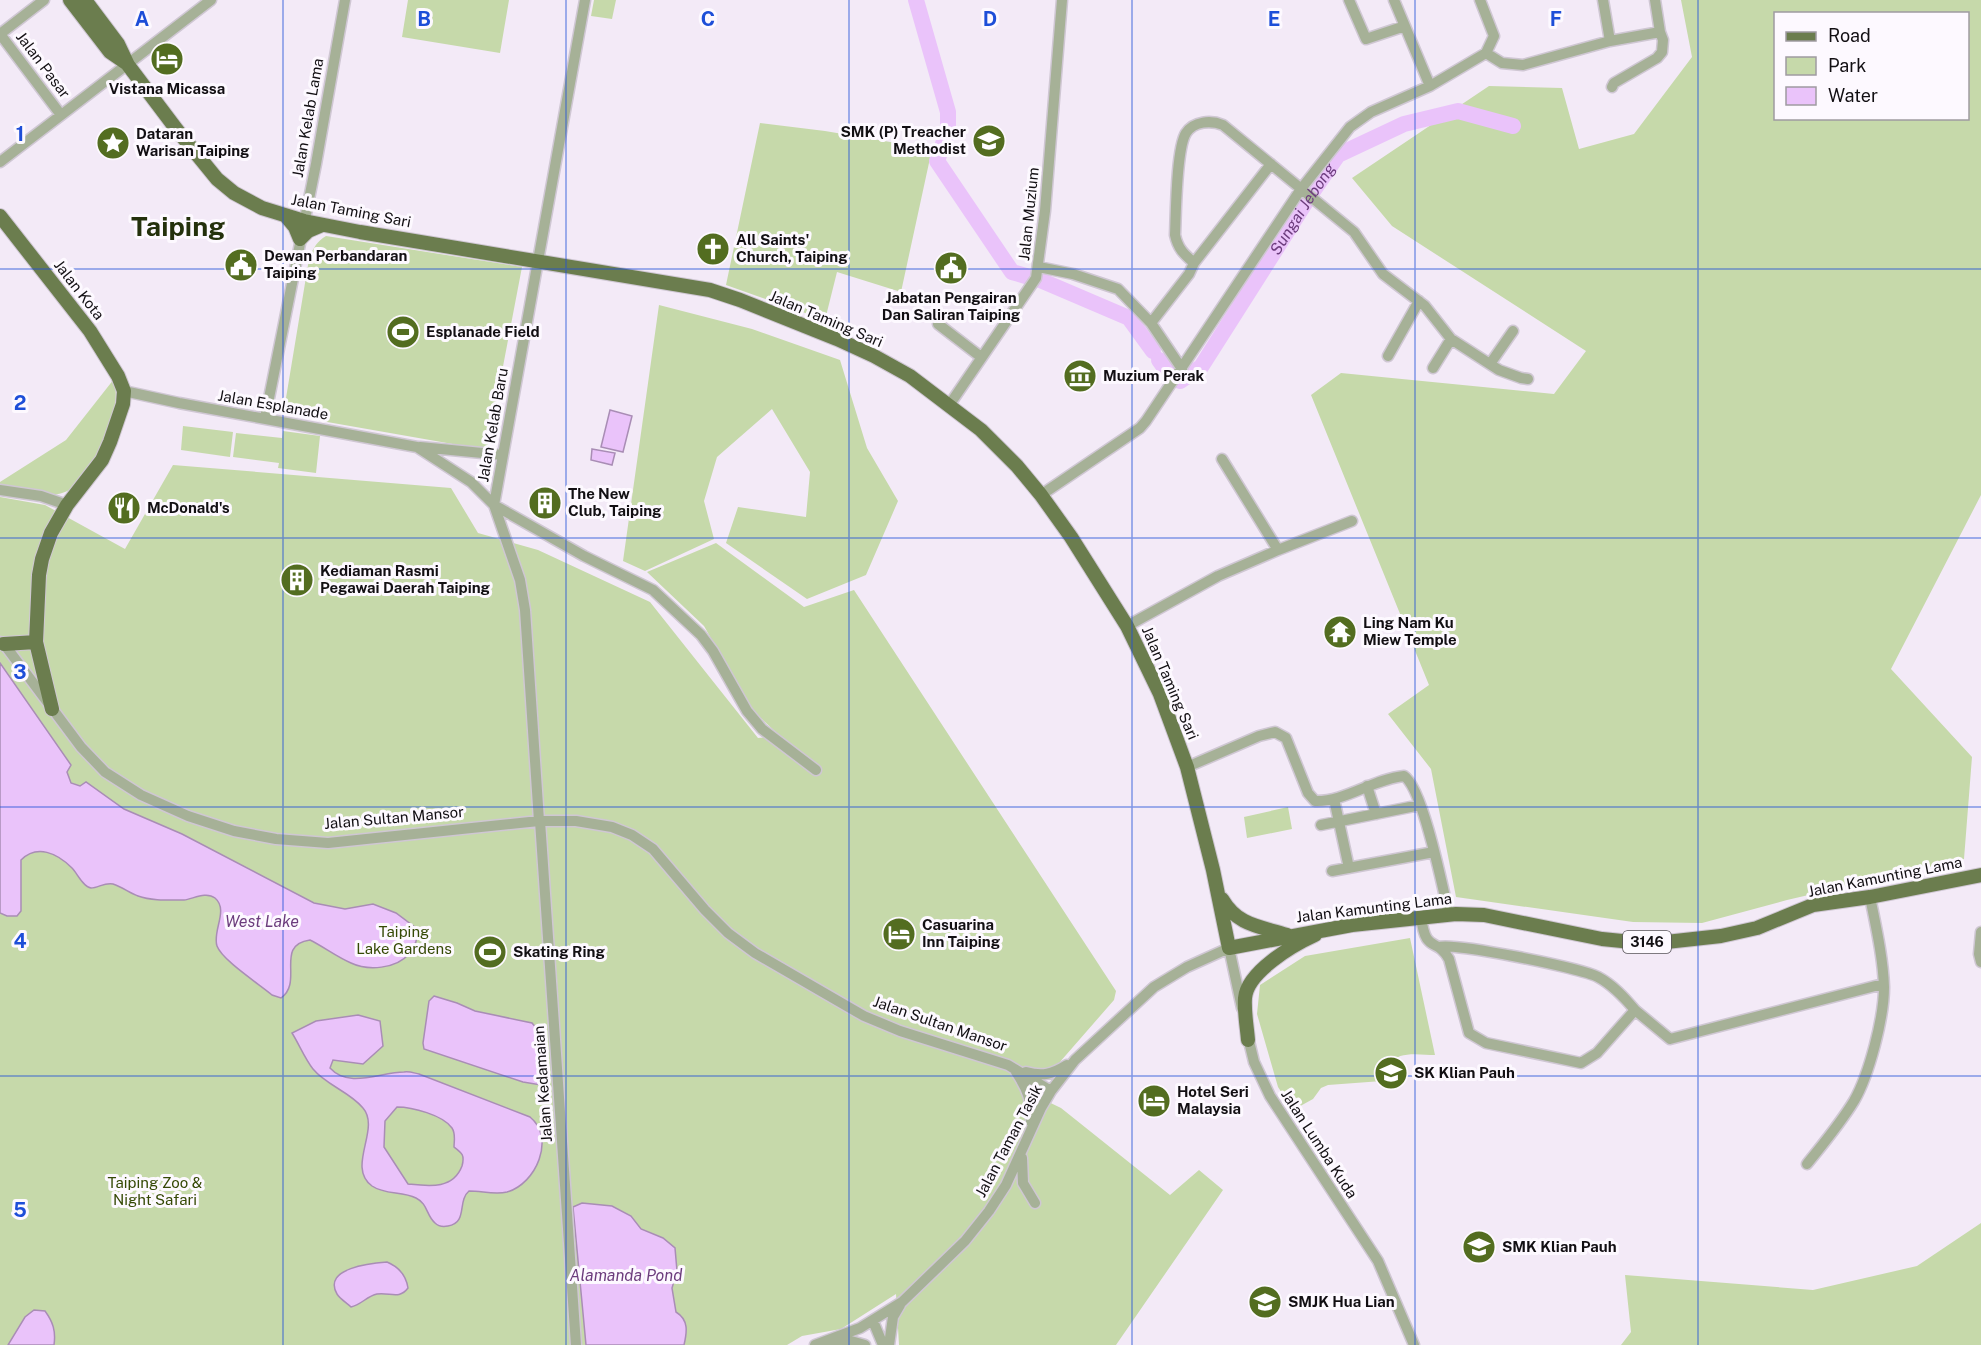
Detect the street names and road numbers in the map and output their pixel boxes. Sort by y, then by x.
street label: Jalan Pasar [13,28,74,101]
street label: Jalan Kelab Lama [289,57,326,179]
street label: Jalan Muzium [1015,166,1042,262]
street label: Jalan Taming Sari [290,191,412,230]
street label: Jalan Kota [51,256,108,323]
street label: Jalan Taming Sari [767,287,886,350]
street label: Jalan Kelab Baru [474,366,511,483]
street label: Jalan Esplanade [216,386,330,423]
street label: Jalan Taming Sari [1139,623,1202,742]
street label: Jalan Sultan Mansor [323,803,465,832]
street label: Jalan Kamunting Lama [1806,853,1964,900]
street label: Jalan Kamunting Lama [1295,890,1453,926]
road number: 3146 [1623,931,1671,953]
street label: Jalan Sultan Mansor [871,993,1009,1054]
street label: Jalan Kedamaian [530,1025,555,1143]
street label: Jalan Taman Tasik [972,1082,1045,1200]
street label: Jalan Lumba Kuda [1278,1086,1361,1201]

